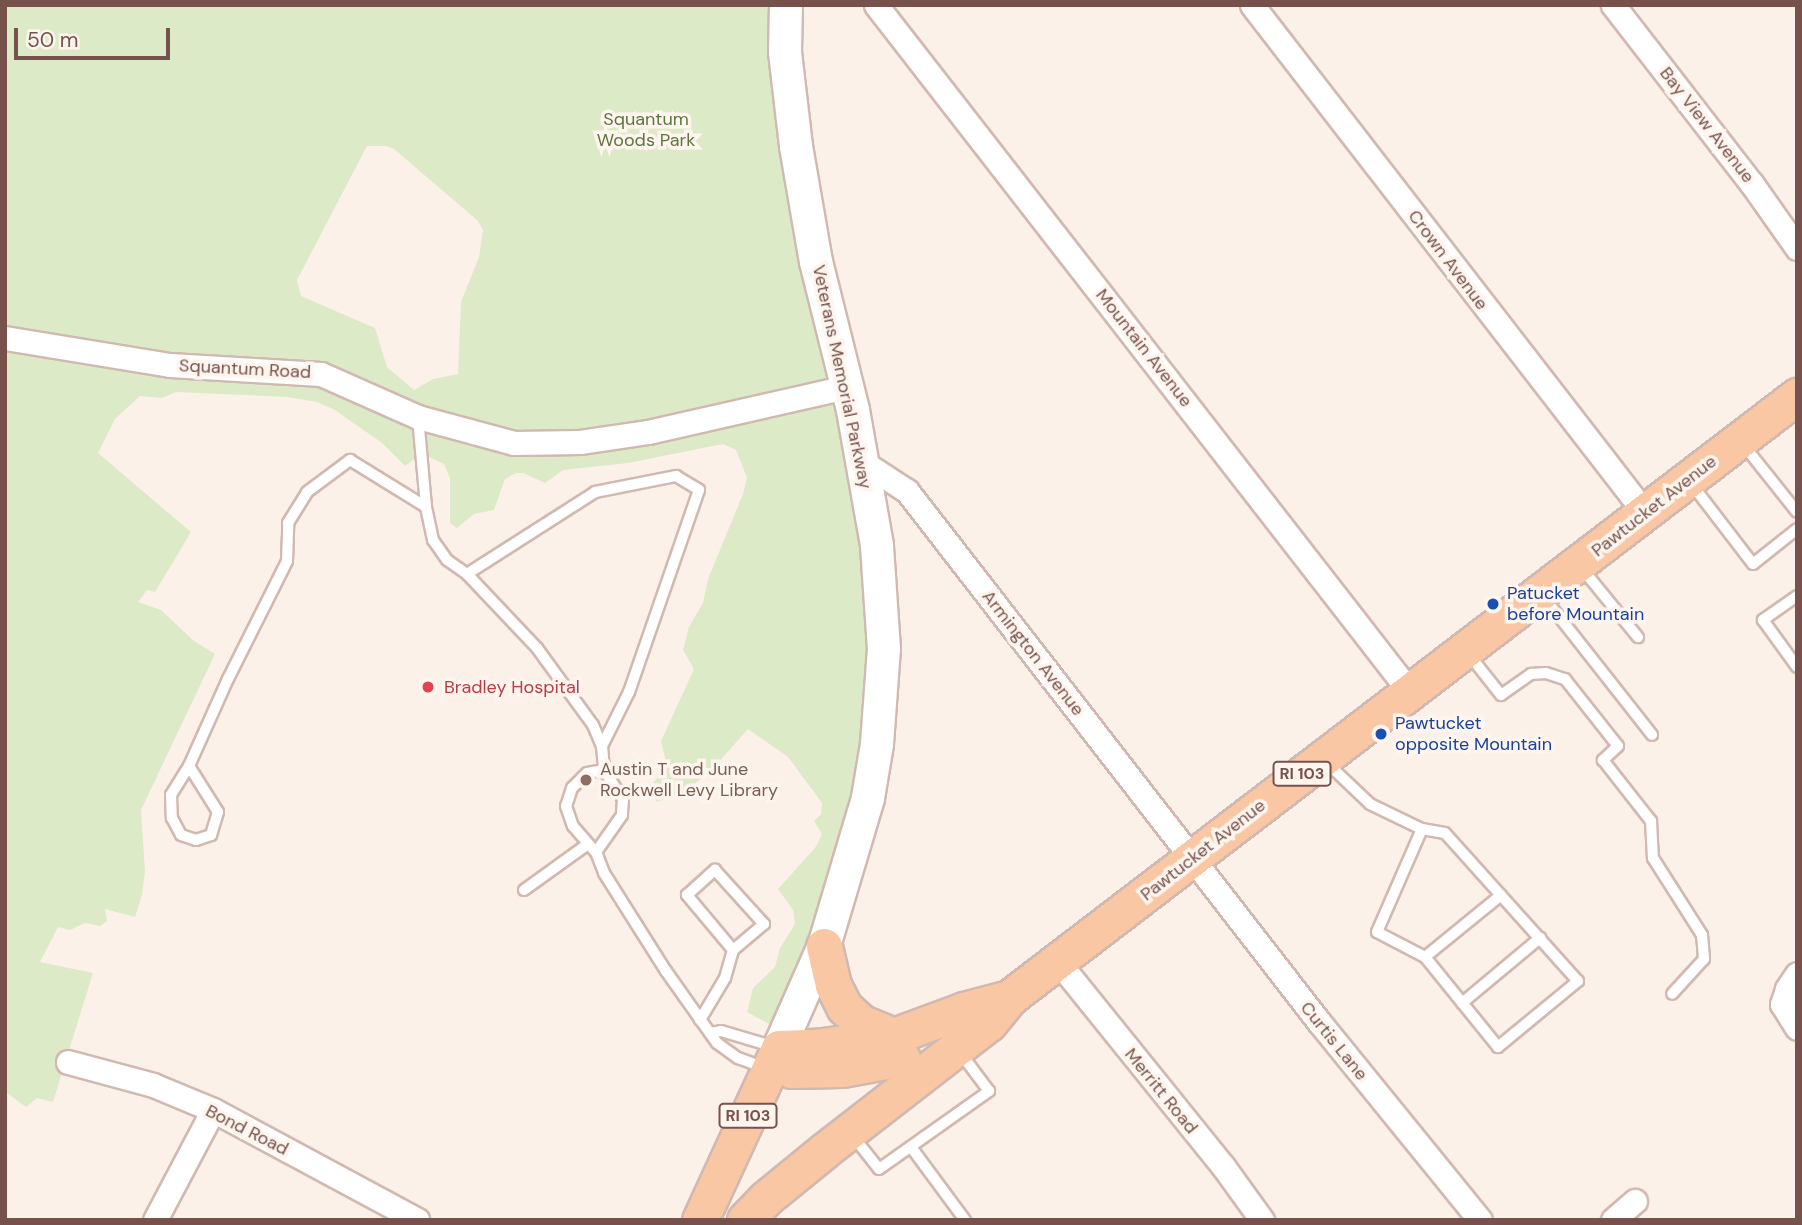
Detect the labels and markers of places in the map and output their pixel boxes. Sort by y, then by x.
place label: Patucket before Mountain [1507,583,1644,626]
marker: Patucket before Mountain [1485,596,1501,612]
place label: Bradley Hospital [444,676,580,698]
marker: Bradley Hospital [418,677,438,697]
place label: Pawtucket opposite Mountain [1395,713,1552,756]
marker: Pawtucket opposite Mountain [1373,726,1389,742]
place label: Austin T and June Rockwell Levy Library [600,759,778,802]
marker: Austin T and June Rockwell Levy Library [578,772,594,788]

